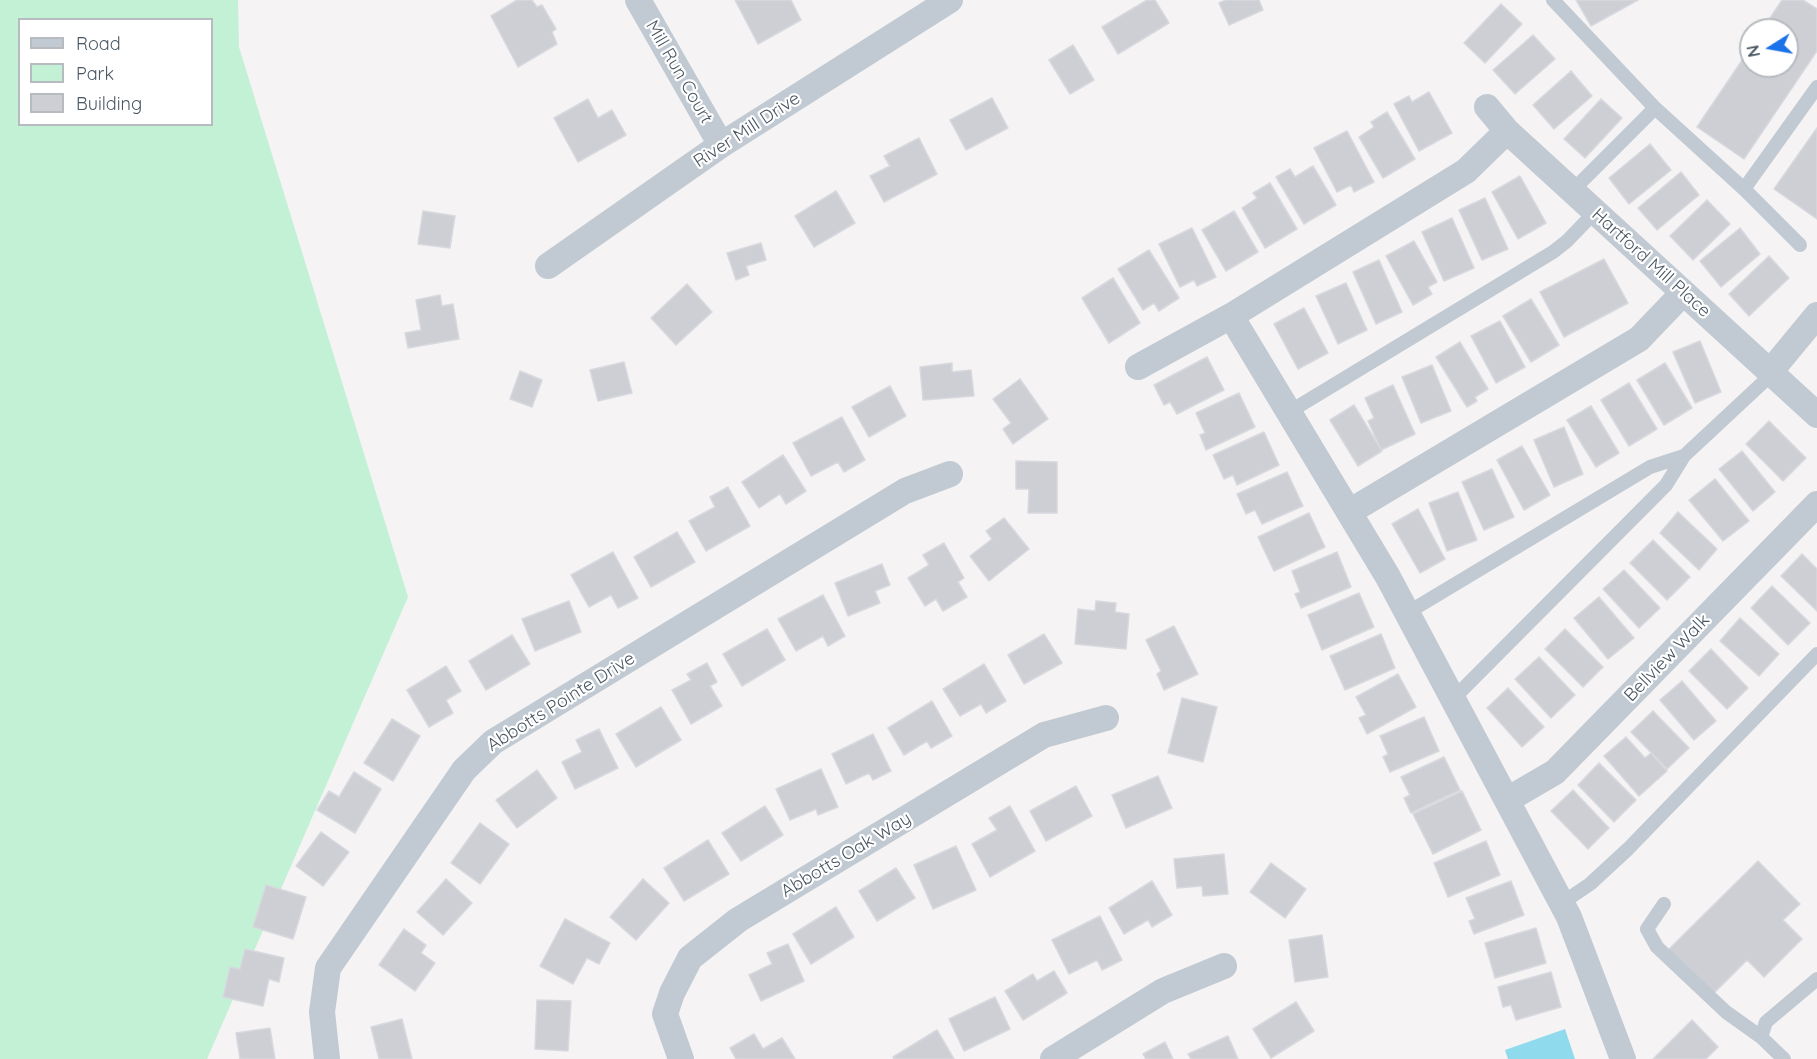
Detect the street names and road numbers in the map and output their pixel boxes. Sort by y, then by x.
street label: Mill Run Court [641,17,717,127]
street label: River Mill Drive [690,88,804,172]
street label: Hartford Mill Place [1587,204,1715,322]
street label: Bellview Walk [1620,610,1714,706]
street label: Abbotts Pointe Drive [483,648,639,756]
street label: Abbotts Oak Way [777,808,915,902]

